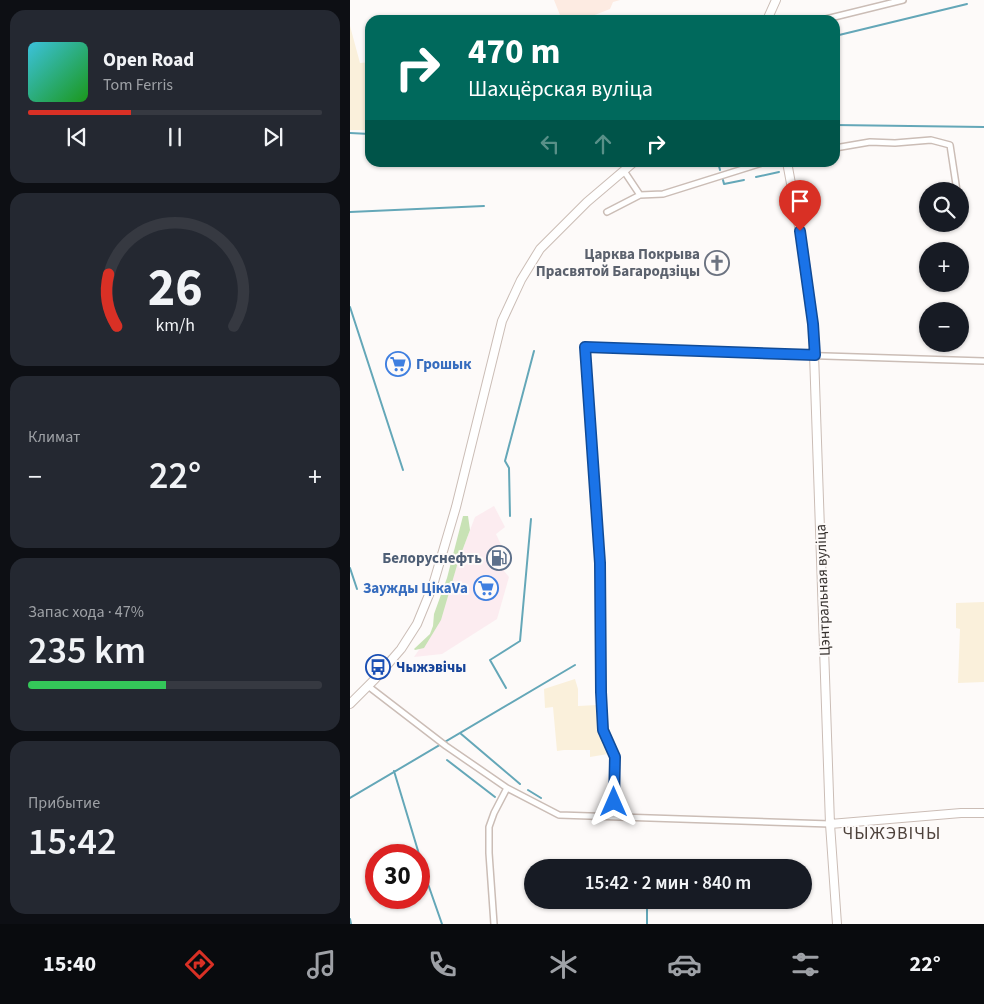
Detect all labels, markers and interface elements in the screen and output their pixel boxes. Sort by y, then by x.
text: 470 m [468,27,560,77]
icon: right [385,35,450,100]
text: Open Road [103,47,194,74]
text: Шахцёрская вуліца [468,73,653,105]
text: Tom Ferris [103,74,173,96]
icon: previous [63,123,91,151]
icon: pause [161,123,189,151]
icon: next [259,123,287,151]
icon: left [536,130,564,158]
icon: ahead [589,130,617,158]
icon: right [642,130,670,158]
pin [779,180,821,231]
map controls [919,182,969,352]
button: search [919,182,969,232]
icon: arrive [786,187,814,215]
button: + [919,242,969,292]
place label: Царква Покрыва Прасвятой Багародзіцы [536,244,700,282]
church icon: Царква Покрыва Прасвятой Багародзіцы [704,250,730,276]
text: 26 [148,252,202,326]
button: − [919,302,969,352]
text: km/h [155,313,195,338]
supermarket icon: Грошык [385,351,411,377]
place label: Грошык [416,354,472,375]
text: Климат [28,426,80,448]
text: 22° [149,449,201,503]
text: − [28,457,42,497]
text: + [308,457,322,497]
street label: Цэнтральная вуліца [810,524,836,656]
fuel station icon: Белоруснефть [486,545,512,571]
place label: Белоруснефть [382,548,482,569]
supermarket icon: Заужды ЦікаVа [473,575,499,601]
place label: Заужды ЦікаVа [363,578,468,599]
text: Запас хода · 47% [28,601,144,623]
text: 235 km [28,624,146,678]
bus stop icon: Чыжэвічы [365,654,391,680]
place label: Чыжэвічы [396,657,466,678]
position arrow [587,775,639,827]
text: Прибытие [28,792,100,814]
text: 15:42 [28,815,116,869]
district label: ЧЫЖЭВІЧЫ [843,821,941,846]
speed limit sign: 30 [365,844,430,909]
text: 15:42 · 2 мин · 840 m [585,870,751,897]
icon: directions [182,947,217,982]
icon: music [304,947,339,982]
icon: phone [425,947,460,982]
icon: climate [546,947,581,982]
icon: car [667,947,702,982]
icon: filters [788,947,823,982]
text: 15:40 [43,948,96,980]
text: 22° [910,948,941,980]

